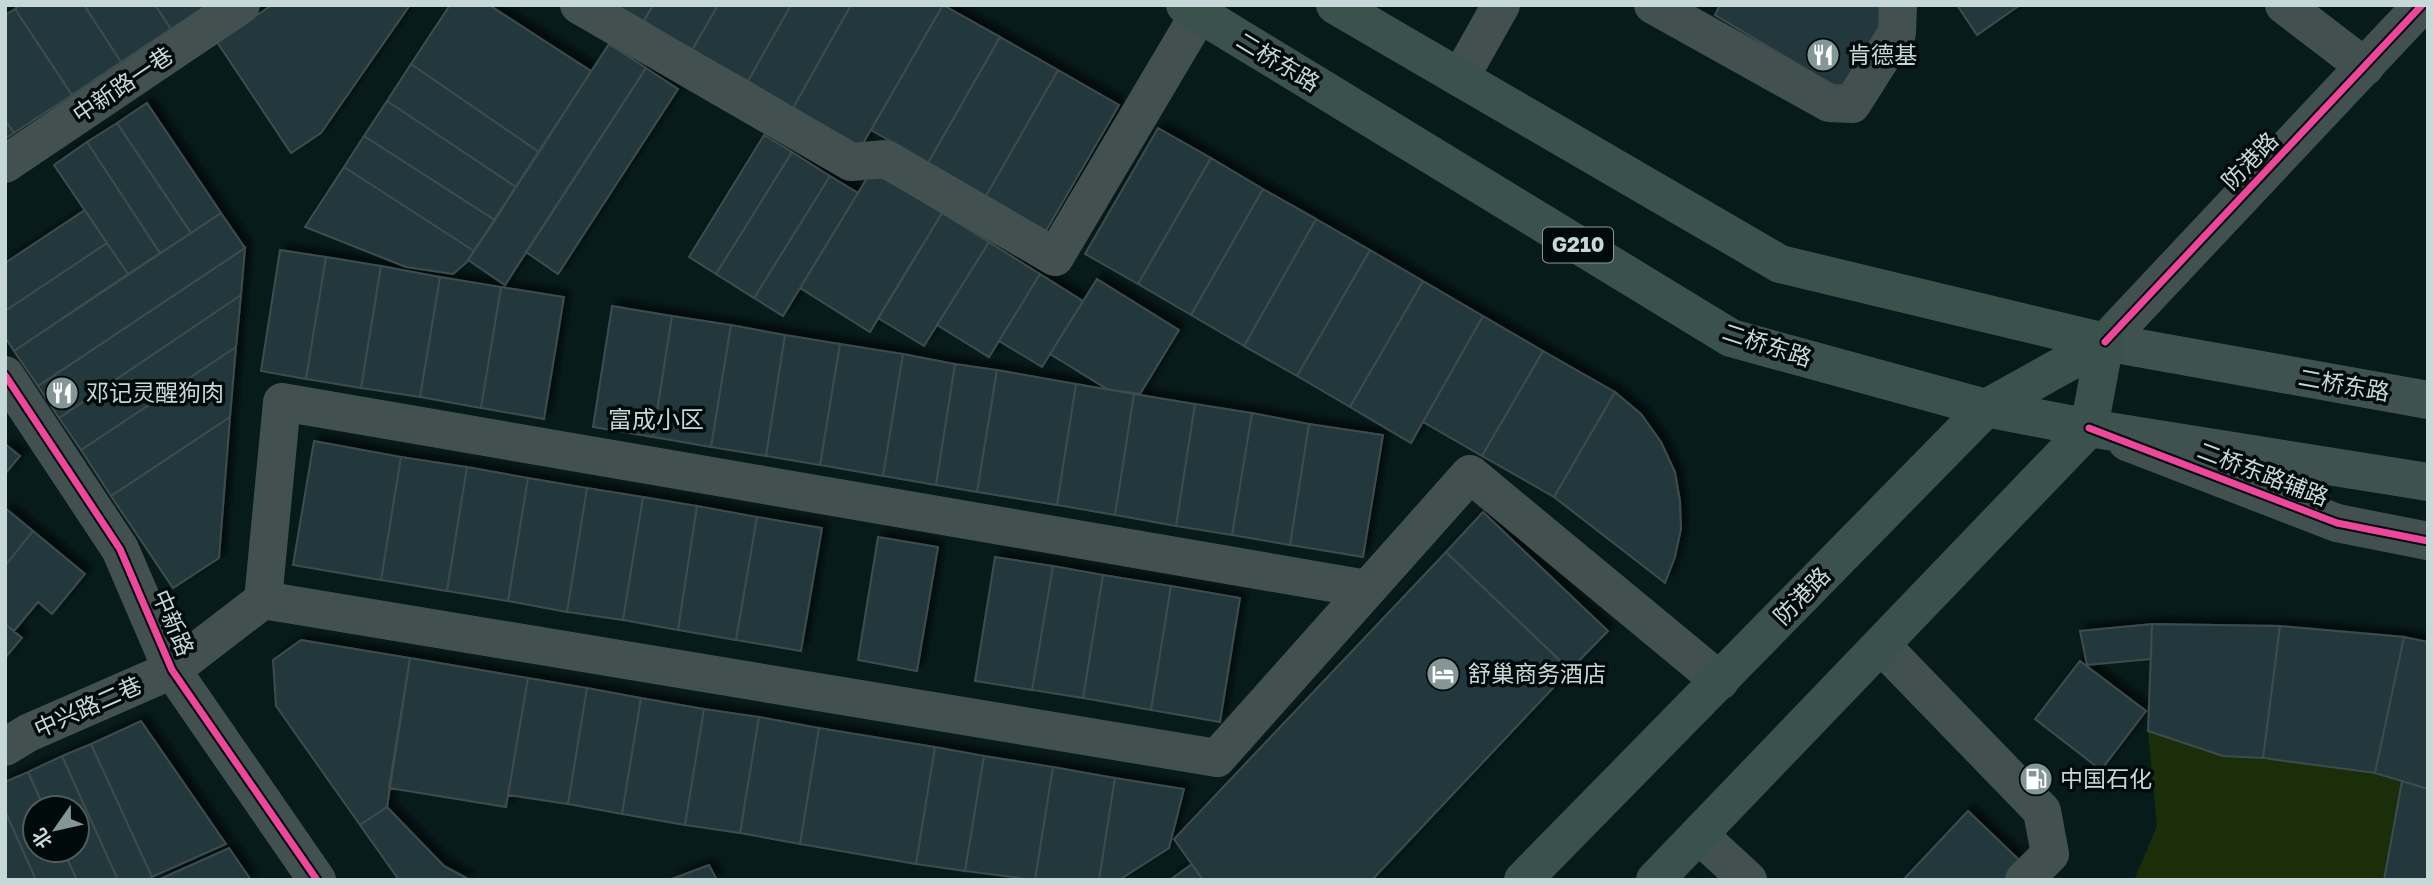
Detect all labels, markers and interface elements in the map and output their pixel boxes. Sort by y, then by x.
street label: 二桥东路 [1232,25,1325,97]
restaurant icon: 肯德基 [1804,36,1842,74]
street label: 中新路一巷 [67,40,178,128]
place label: 肯德基 [1848,40,1917,68]
street label: 防港路 [2215,126,2283,195]
road number: G210 [1543,228,1613,262]
street label: 二桥东路 [1719,317,1815,372]
street label: 二桥东路 [2296,362,2392,406]
restaurant icon: 邓记灵醒狗肉 [43,374,81,412]
place label: 邓记灵醒狗肉 [86,378,224,406]
district label: 富成小区 [608,404,704,433]
street label: 二桥东路辅路 [2194,435,2333,511]
street label: 防港路 [1767,561,1835,630]
street label: 中新路 [148,585,200,660]
hotel icon: 舒巢商务酒店 [1424,655,1462,693]
place label: 舒巢商务酒店 [1468,659,1606,687]
street label: 中兴路二巷 [29,670,146,742]
fuel station icon: 中国石化 [2017,760,2055,798]
place label: 中国石化 [2060,764,2152,792]
north arrow [21,794,91,864]
text: 北 [27,824,56,853]

